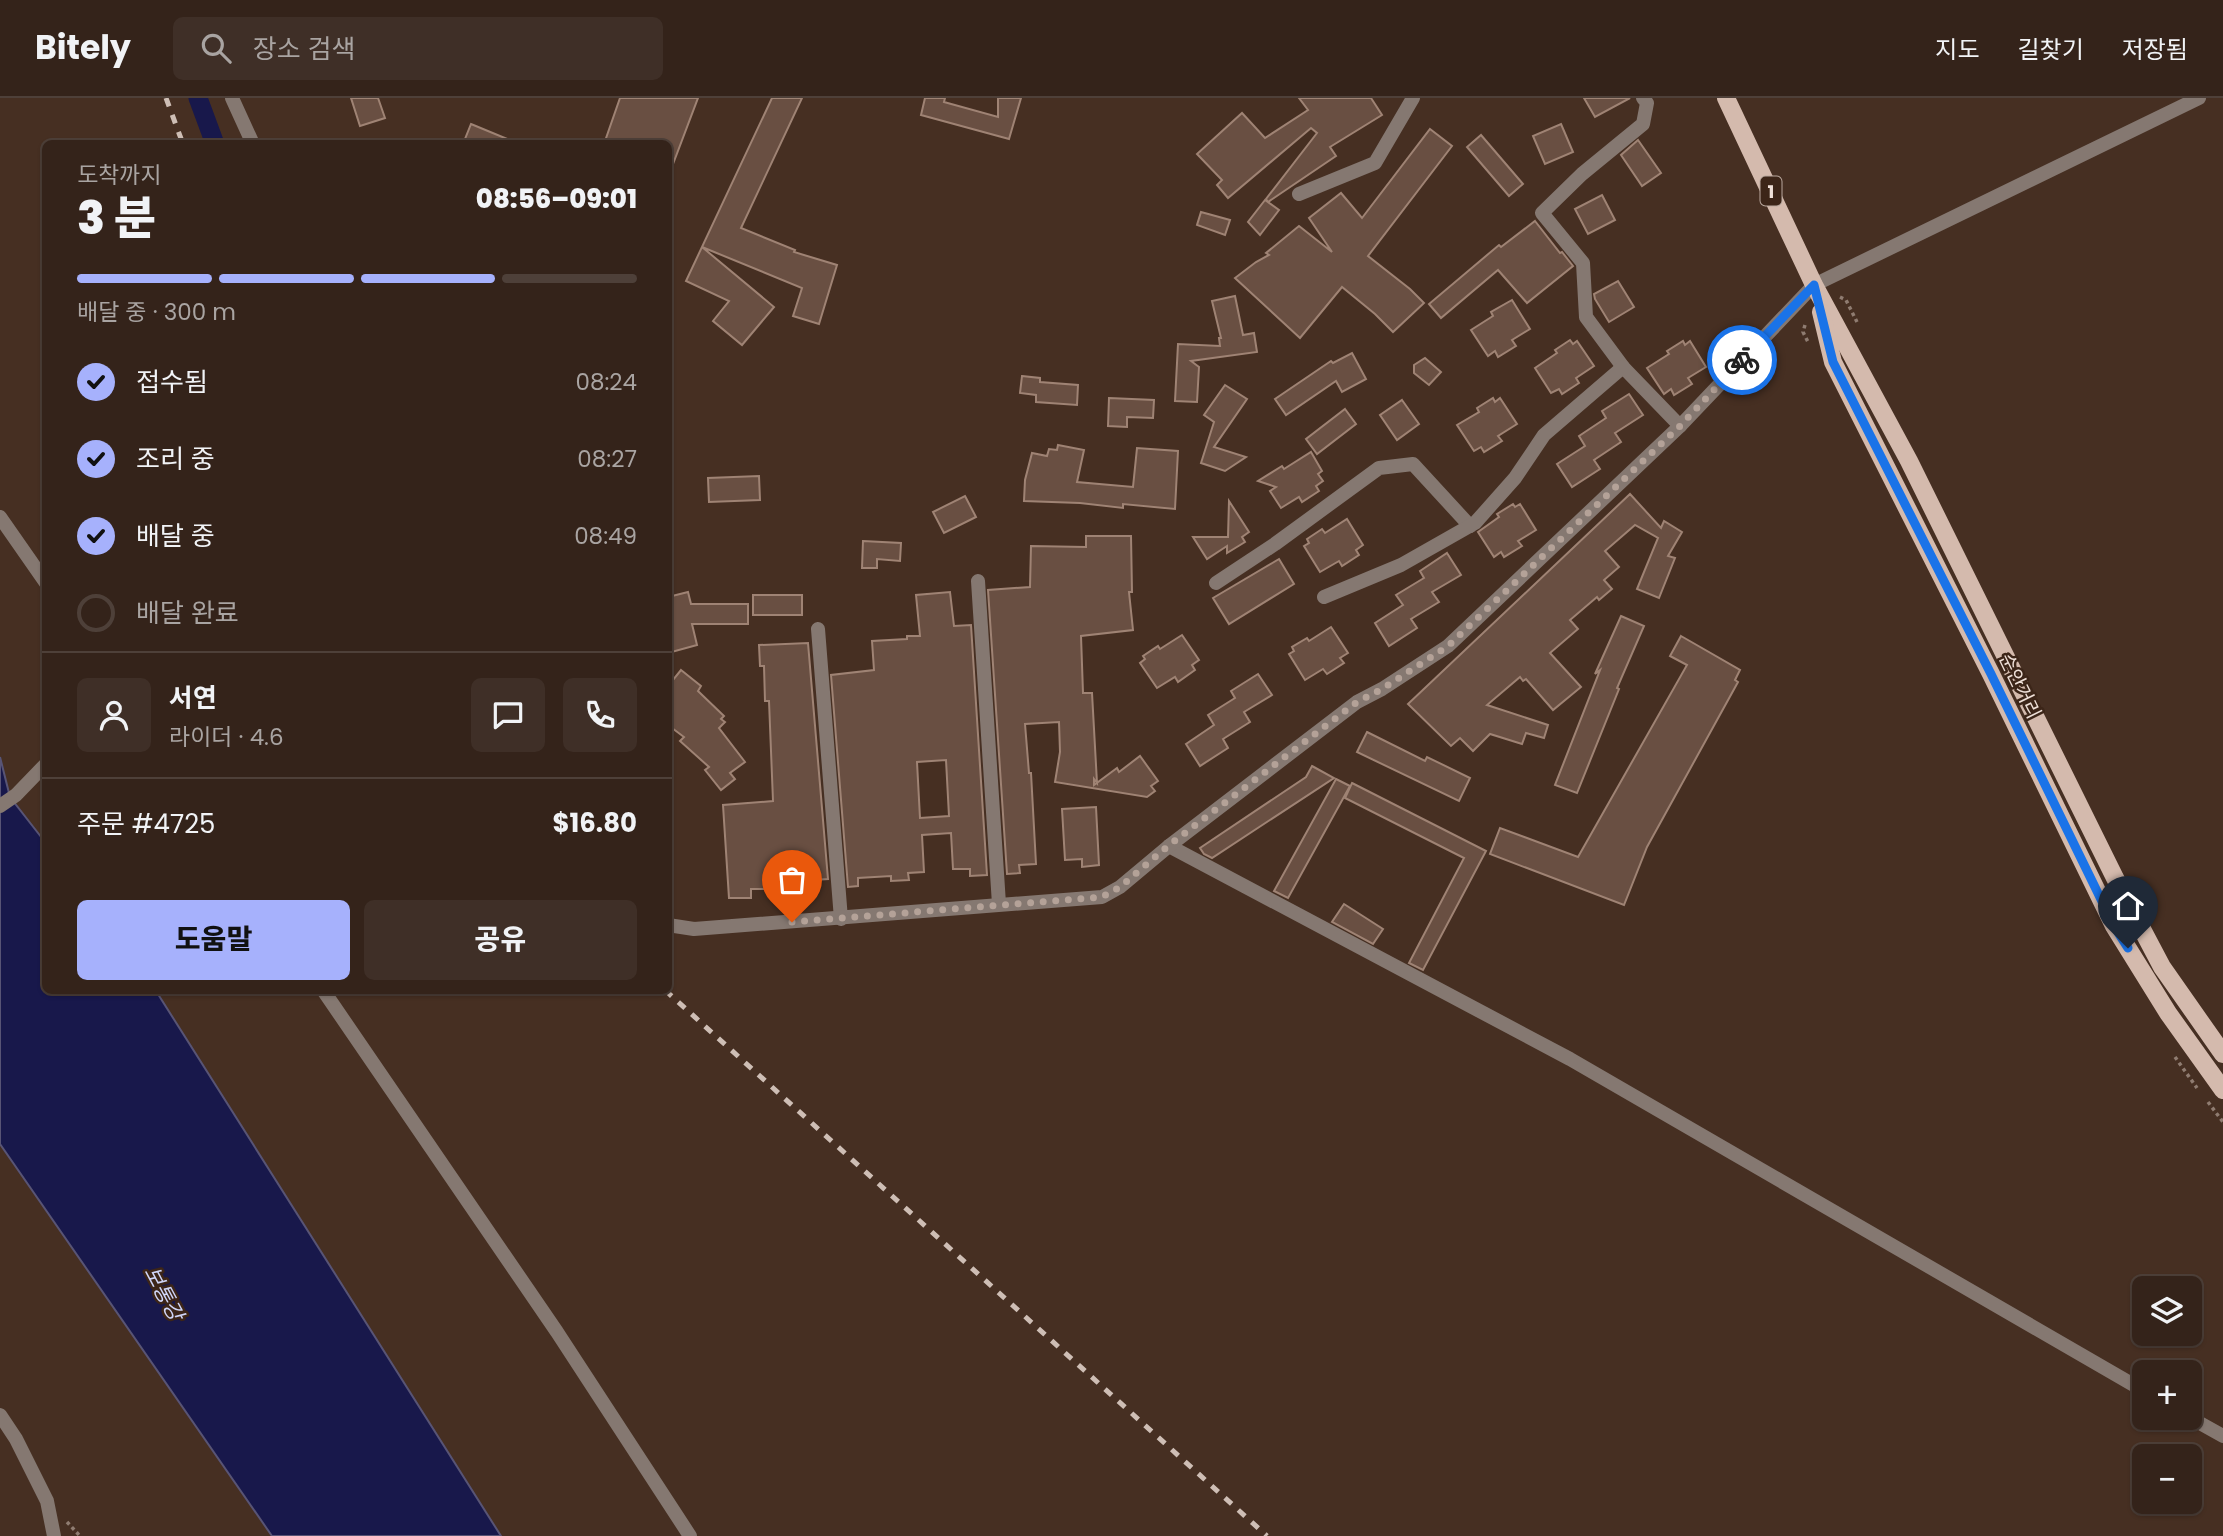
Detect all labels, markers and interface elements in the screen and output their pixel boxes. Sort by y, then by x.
search box [173,17,663,80]
text: Bitely [35,24,131,71]
icon: search [197,29,235,67]
text: 장소 검색 [253,31,355,67]
text: 지도 [1935,33,1980,66]
text: 길찾기 [2018,33,2084,66]
text: 저장됨 [2122,33,2188,66]
text: 도착까지 [77,159,162,191]
road number: 1 [1760,176,1782,206]
text: 08:56–09:01 [476,181,637,217]
text: 3 분 [77,186,156,250]
text: 배달 중 · 300 m [77,296,236,328]
courier [1707,325,1777,395]
icon: bike [1723,341,1761,379]
icon: check [77,363,115,401]
text: 접수됨 [136,364,208,400]
text: 08:24 [575,366,637,398]
icon: check [77,440,115,478]
text: 조리 중 [136,441,215,477]
text: 08:27 [577,443,637,475]
icon: check [77,517,115,555]
text: 배달 중 [136,518,215,554]
text: 08:49 [574,520,637,552]
text: 배달 완료 [136,595,239,631]
street label: 순안거리 [1993,649,2047,723]
button: person [77,678,151,752]
button: chat [471,678,545,752]
button: phone [563,678,637,752]
text: 서연 [169,680,217,716]
text: 라이더 · 4.6 [169,721,284,753]
text: $16.80 [552,805,637,841]
text: 주문 #4725 [77,806,215,842]
pin [762,850,822,922]
icon: bag [773,861,811,899]
pin [2098,876,2158,948]
icon: home [2109,887,2147,925]
button: 도움말 [77,900,350,980]
button: 공유 [364,900,637,980]
water label: 보통강 [138,1261,192,1328]
map controls [2132,1276,2202,1514]
button: layers [2132,1276,2202,1346]
button: + [2132,1360,2202,1430]
button: − [2132,1444,2202,1514]

